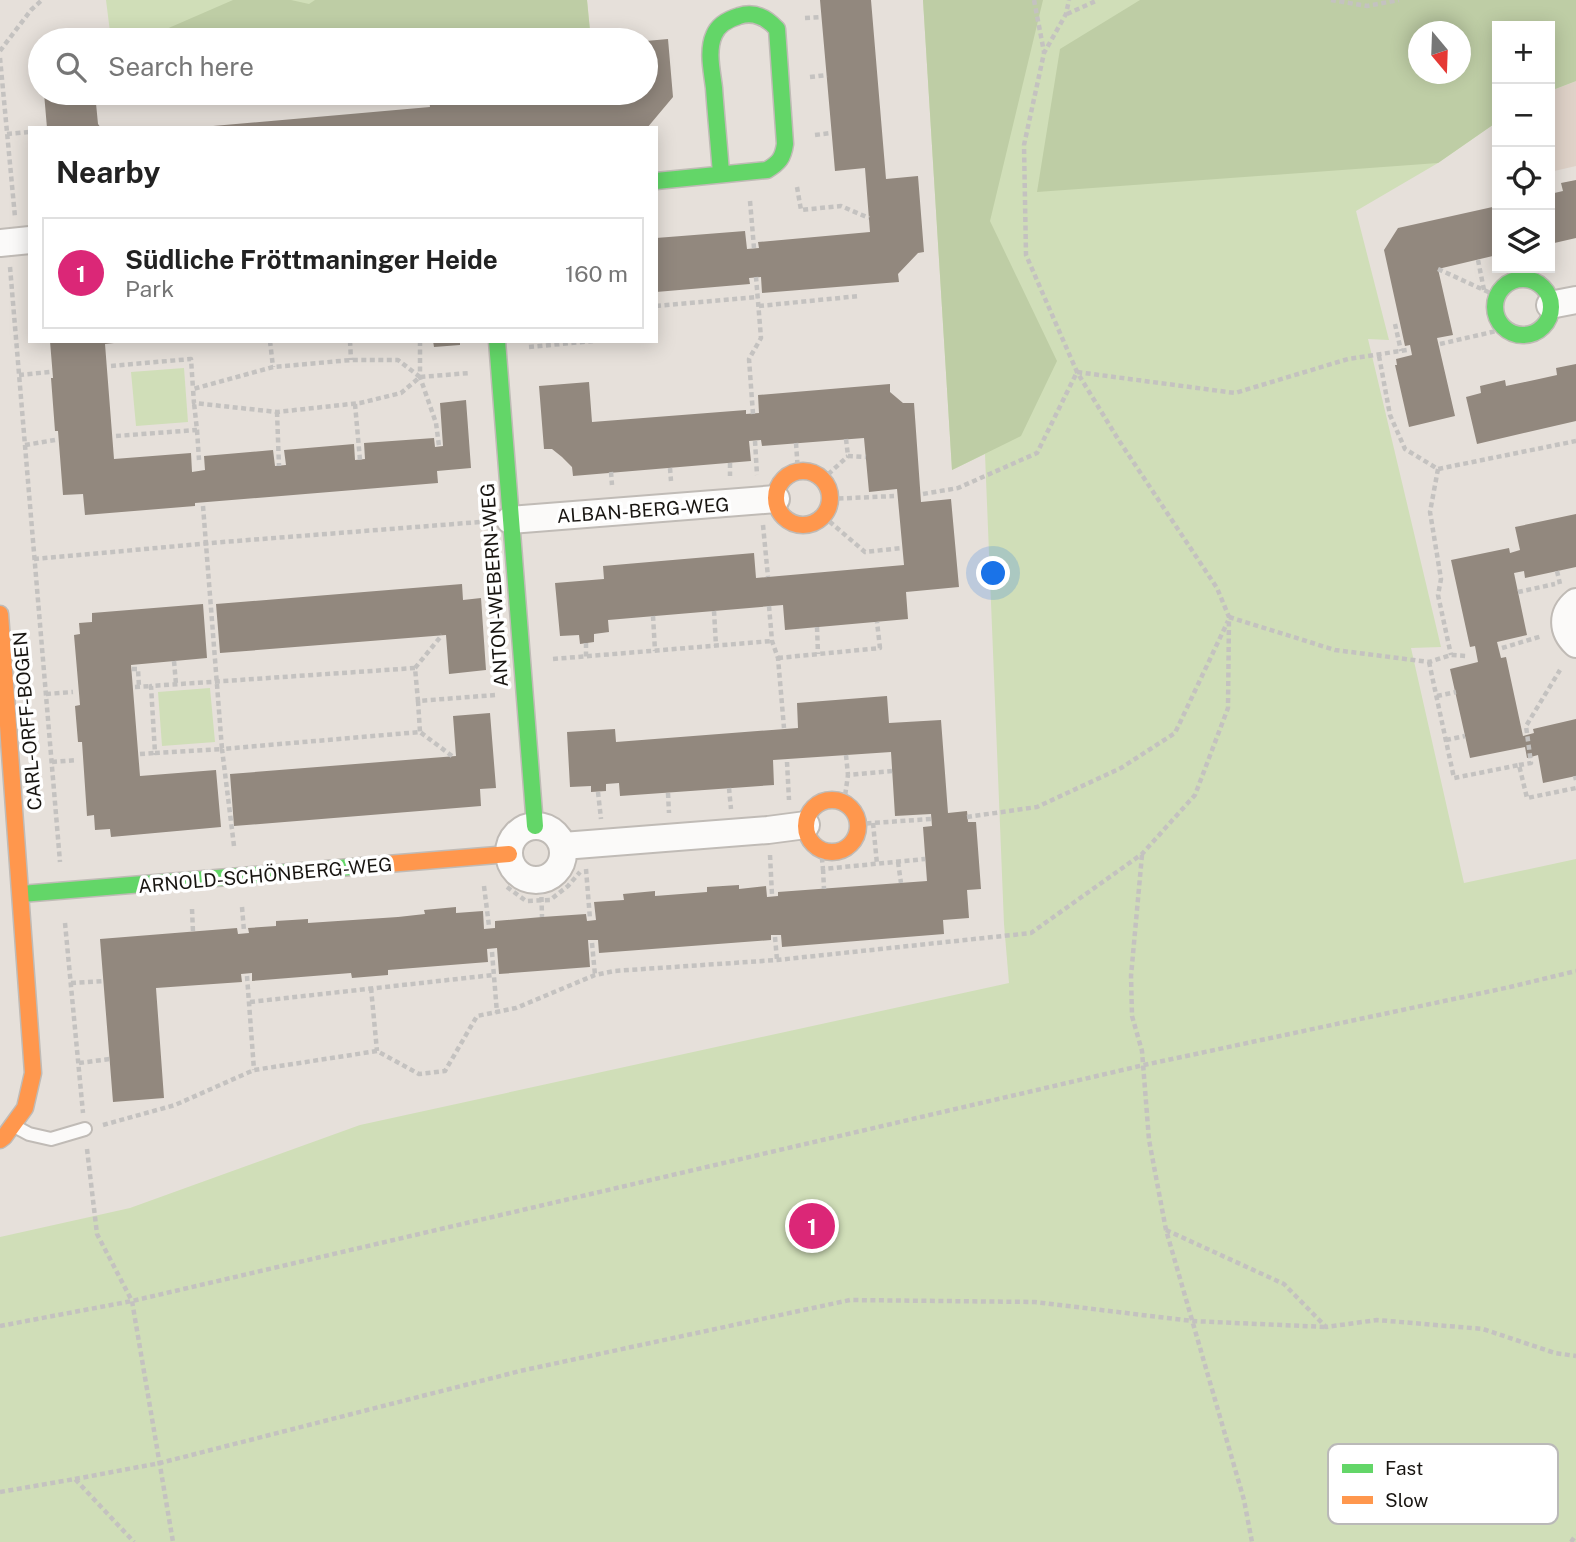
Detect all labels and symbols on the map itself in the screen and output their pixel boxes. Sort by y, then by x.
north arrow [1408,21,1471,84]
street label: ANTON-WEBERN-WEG [476,482,512,688]
street label: ALBAN-BERG-WEG [556,493,730,527]
your location [976,556,1010,590]
street label: CARL-ORFF-BOGEN [8,631,46,811]
street label: ARNOLD-SCHÖNBERG-WEG [137,853,393,897]
pin: 1 [789,1200,835,1252]
legend [1328,1444,1558,1524]
text: Fast [1385,1457,1423,1479]
text: Slow [1385,1489,1429,1511]

